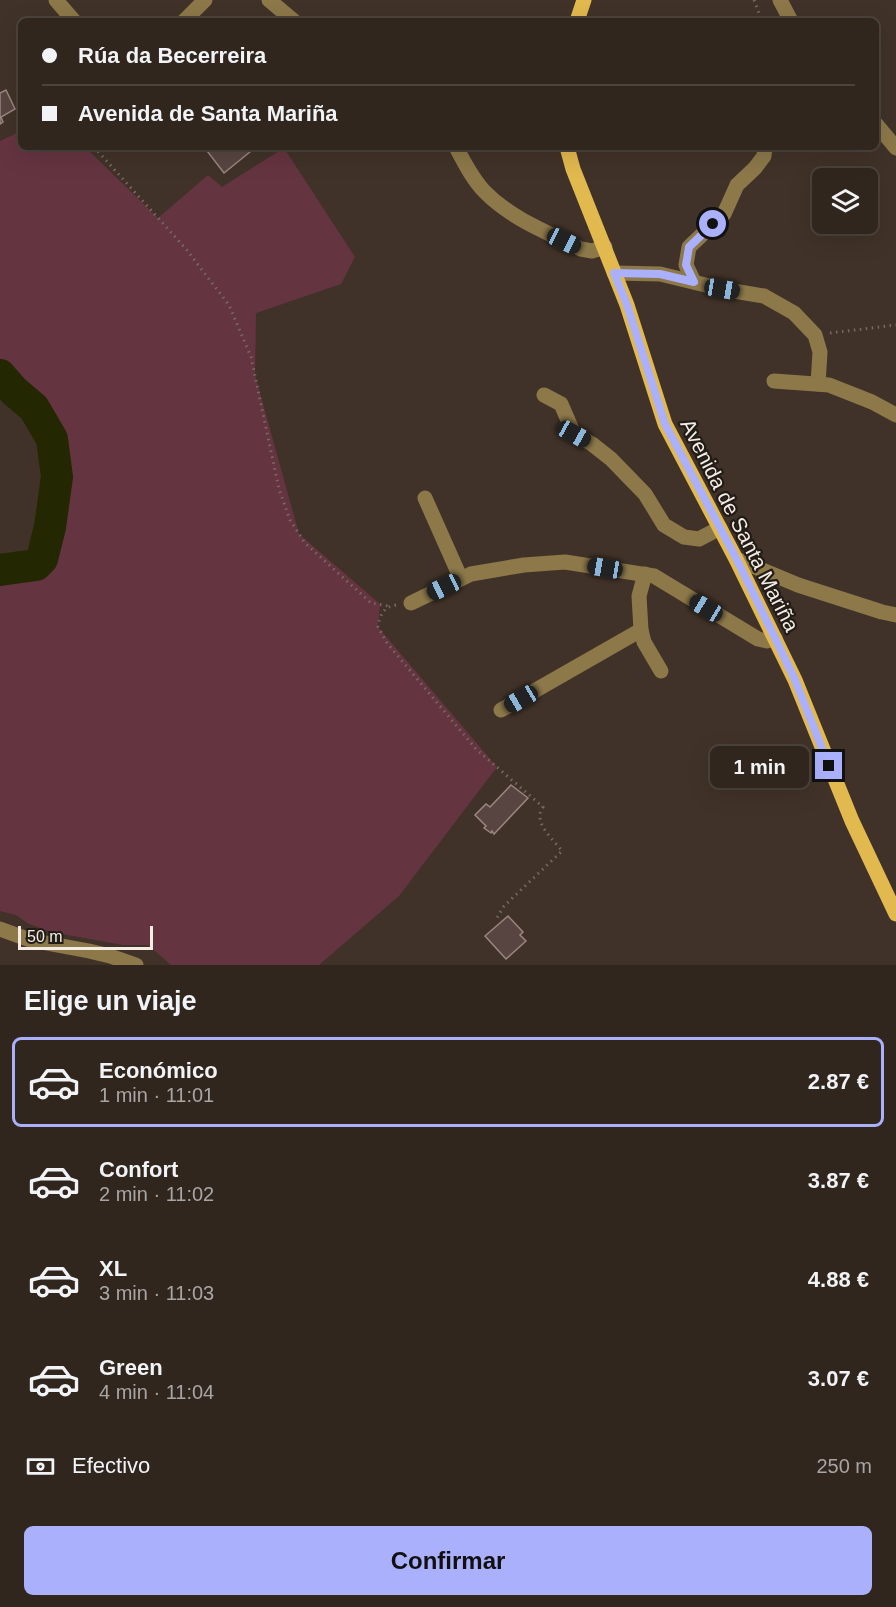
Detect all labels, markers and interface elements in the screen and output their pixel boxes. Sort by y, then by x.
text: Rúa da Becerreira [78,43,266,68]
text: Avenida de Santa Mariña [78,101,338,126]
map controls [812,168,878,234]
button: layers [812,168,878,234]
route start [699,210,726,237]
car [544,225,584,257]
car [703,277,741,301]
street label: Avenida de Santa Mariña [676,415,804,635]
car [554,417,594,451]
car [586,556,624,580]
car [424,571,464,603]
car [686,591,726,625]
car [501,682,541,716]
callout: 1 min [709,745,808,787]
route end [815,752,842,779]
text: 1 min [733,756,786,778]
scale bar [18,923,153,950]
text: 50 m [27,928,63,945]
text: Elige un viaje [24,986,197,1016]
icon: car [27,1055,81,1109]
text: Económico [99,1058,218,1083]
text: 2.87 € [808,1069,869,1094]
text: 1 min · 11:01 [99,1084,214,1106]
icon: car [27,1154,81,1208]
text: Confort [99,1157,178,1182]
text: 3.87 € [808,1168,869,1193]
text: 2 min · 11:02 [99,1183,214,1205]
icon: car [27,1253,81,1307]
text: XL [99,1256,127,1281]
text: 4.88 € [808,1267,869,1292]
text: 3 min · 11:03 [99,1282,214,1304]
icon: car [27,1352,81,1406]
text: Green [99,1355,163,1380]
text: 3.07 € [808,1366,869,1391]
text: 4 min · 11:04 [99,1381,214,1403]
icon: cash [24,1450,57,1483]
text: Efectivo [72,1453,150,1478]
text: 250 m [816,1455,872,1477]
button: Confirmar [24,1526,872,1595]

